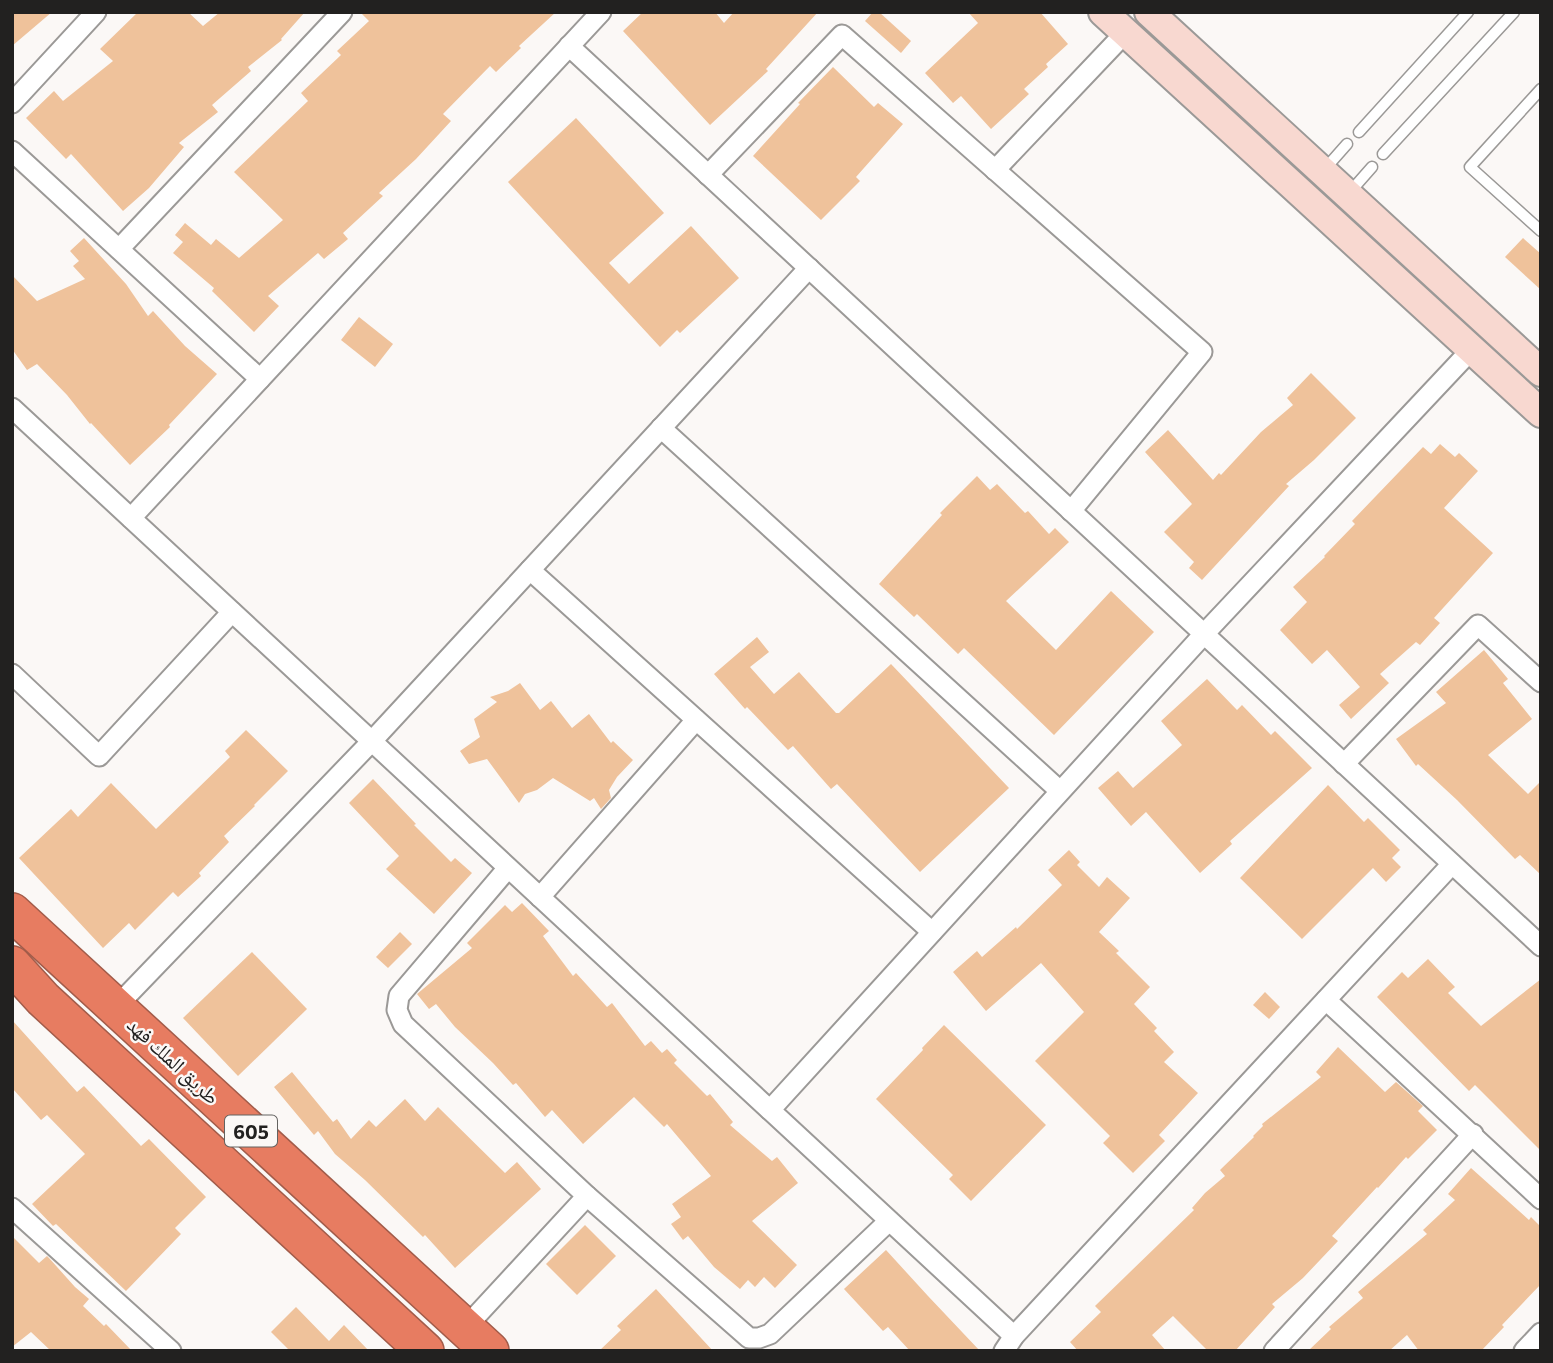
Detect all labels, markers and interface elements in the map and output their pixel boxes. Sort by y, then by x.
street label: طريق الملك فهد [121,1011,225,1110]
road number: 605 [225,1116,277,1147]

